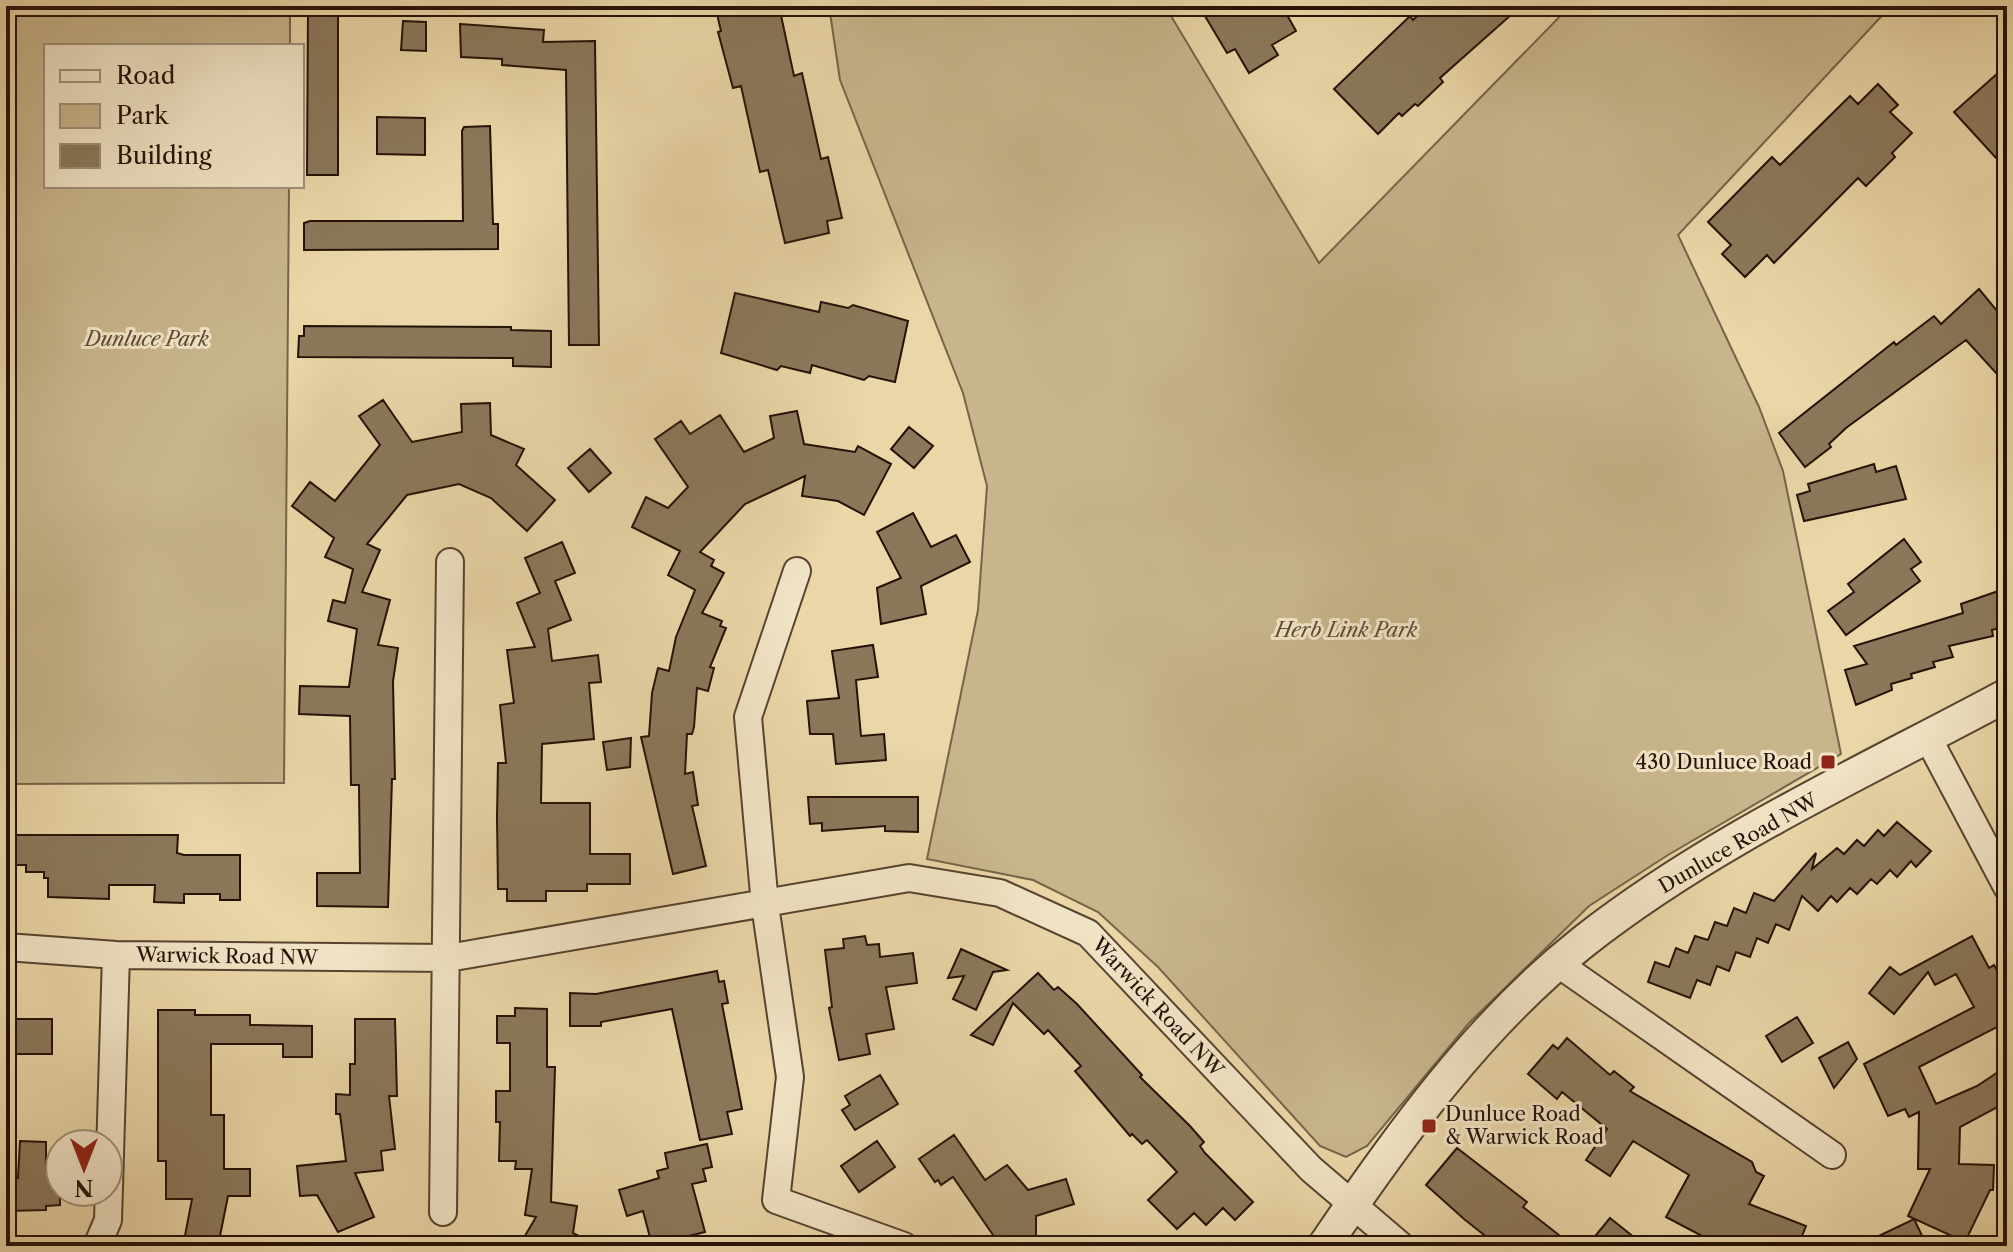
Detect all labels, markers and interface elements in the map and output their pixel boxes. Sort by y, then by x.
legend [44,44,304,188]
text: Road [116,61,176,90]
text: Park [116,101,169,130]
text: Building [116,141,212,170]
park label: Dunluce Park [83,327,210,351]
park label: Herb Link Park [1273,618,1418,642]
place label: 430 Dunluce Road [1636,750,1812,774]
marker: 430 Dunluce Road [1819,753,1837,771]
street label: Dunluce Road NW [1654,787,1823,898]
street label: Warwick Road NW [1087,932,1230,1083]
street label: Warwick Road NW [135,942,319,970]
place label: Dunluce Road & Warwick Road [1445,1102,1604,1149]
marker: Dunluce Road & Warwick Road [1420,1117,1438,1135]
north arrow [44,1128,124,1208]
text: N [74,1174,94,1201]

